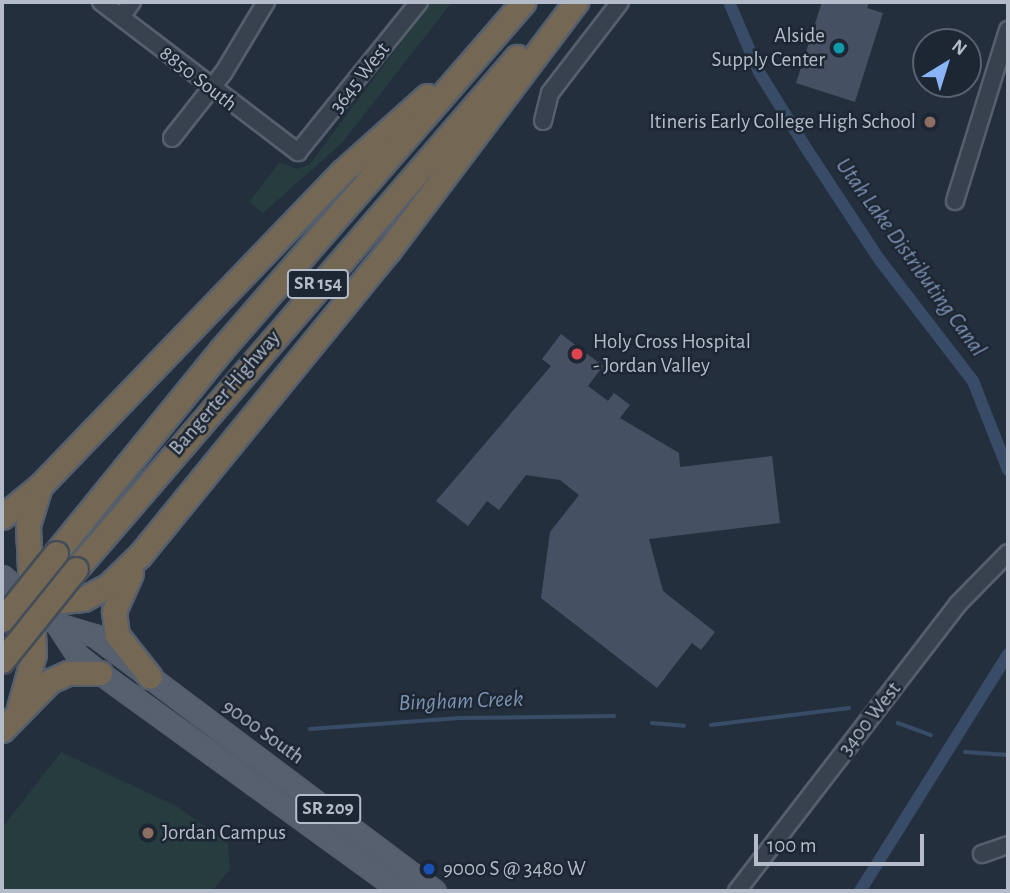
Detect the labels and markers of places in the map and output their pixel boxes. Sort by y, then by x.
place label: Alside Supply Center [712,23,825,73]
marker: Alside Supply Center [831,40,847,56]
place label: Itineris Early College High School [649,109,916,135]
marker: Itineris Early College High School [922,114,938,130]
place label: Holy Cross Hospital - Jordan Valley [593,329,751,379]
marker: Holy Cross Hospital - Jordan Valley [567,344,587,364]
place label: Jordan Campus [162,820,286,846]
marker: Jordan Campus [140,825,156,841]
place label: 9000 S @ 3480 W [443,856,586,882]
marker: 9000 S @ 3480 W [421,861,437,877]

